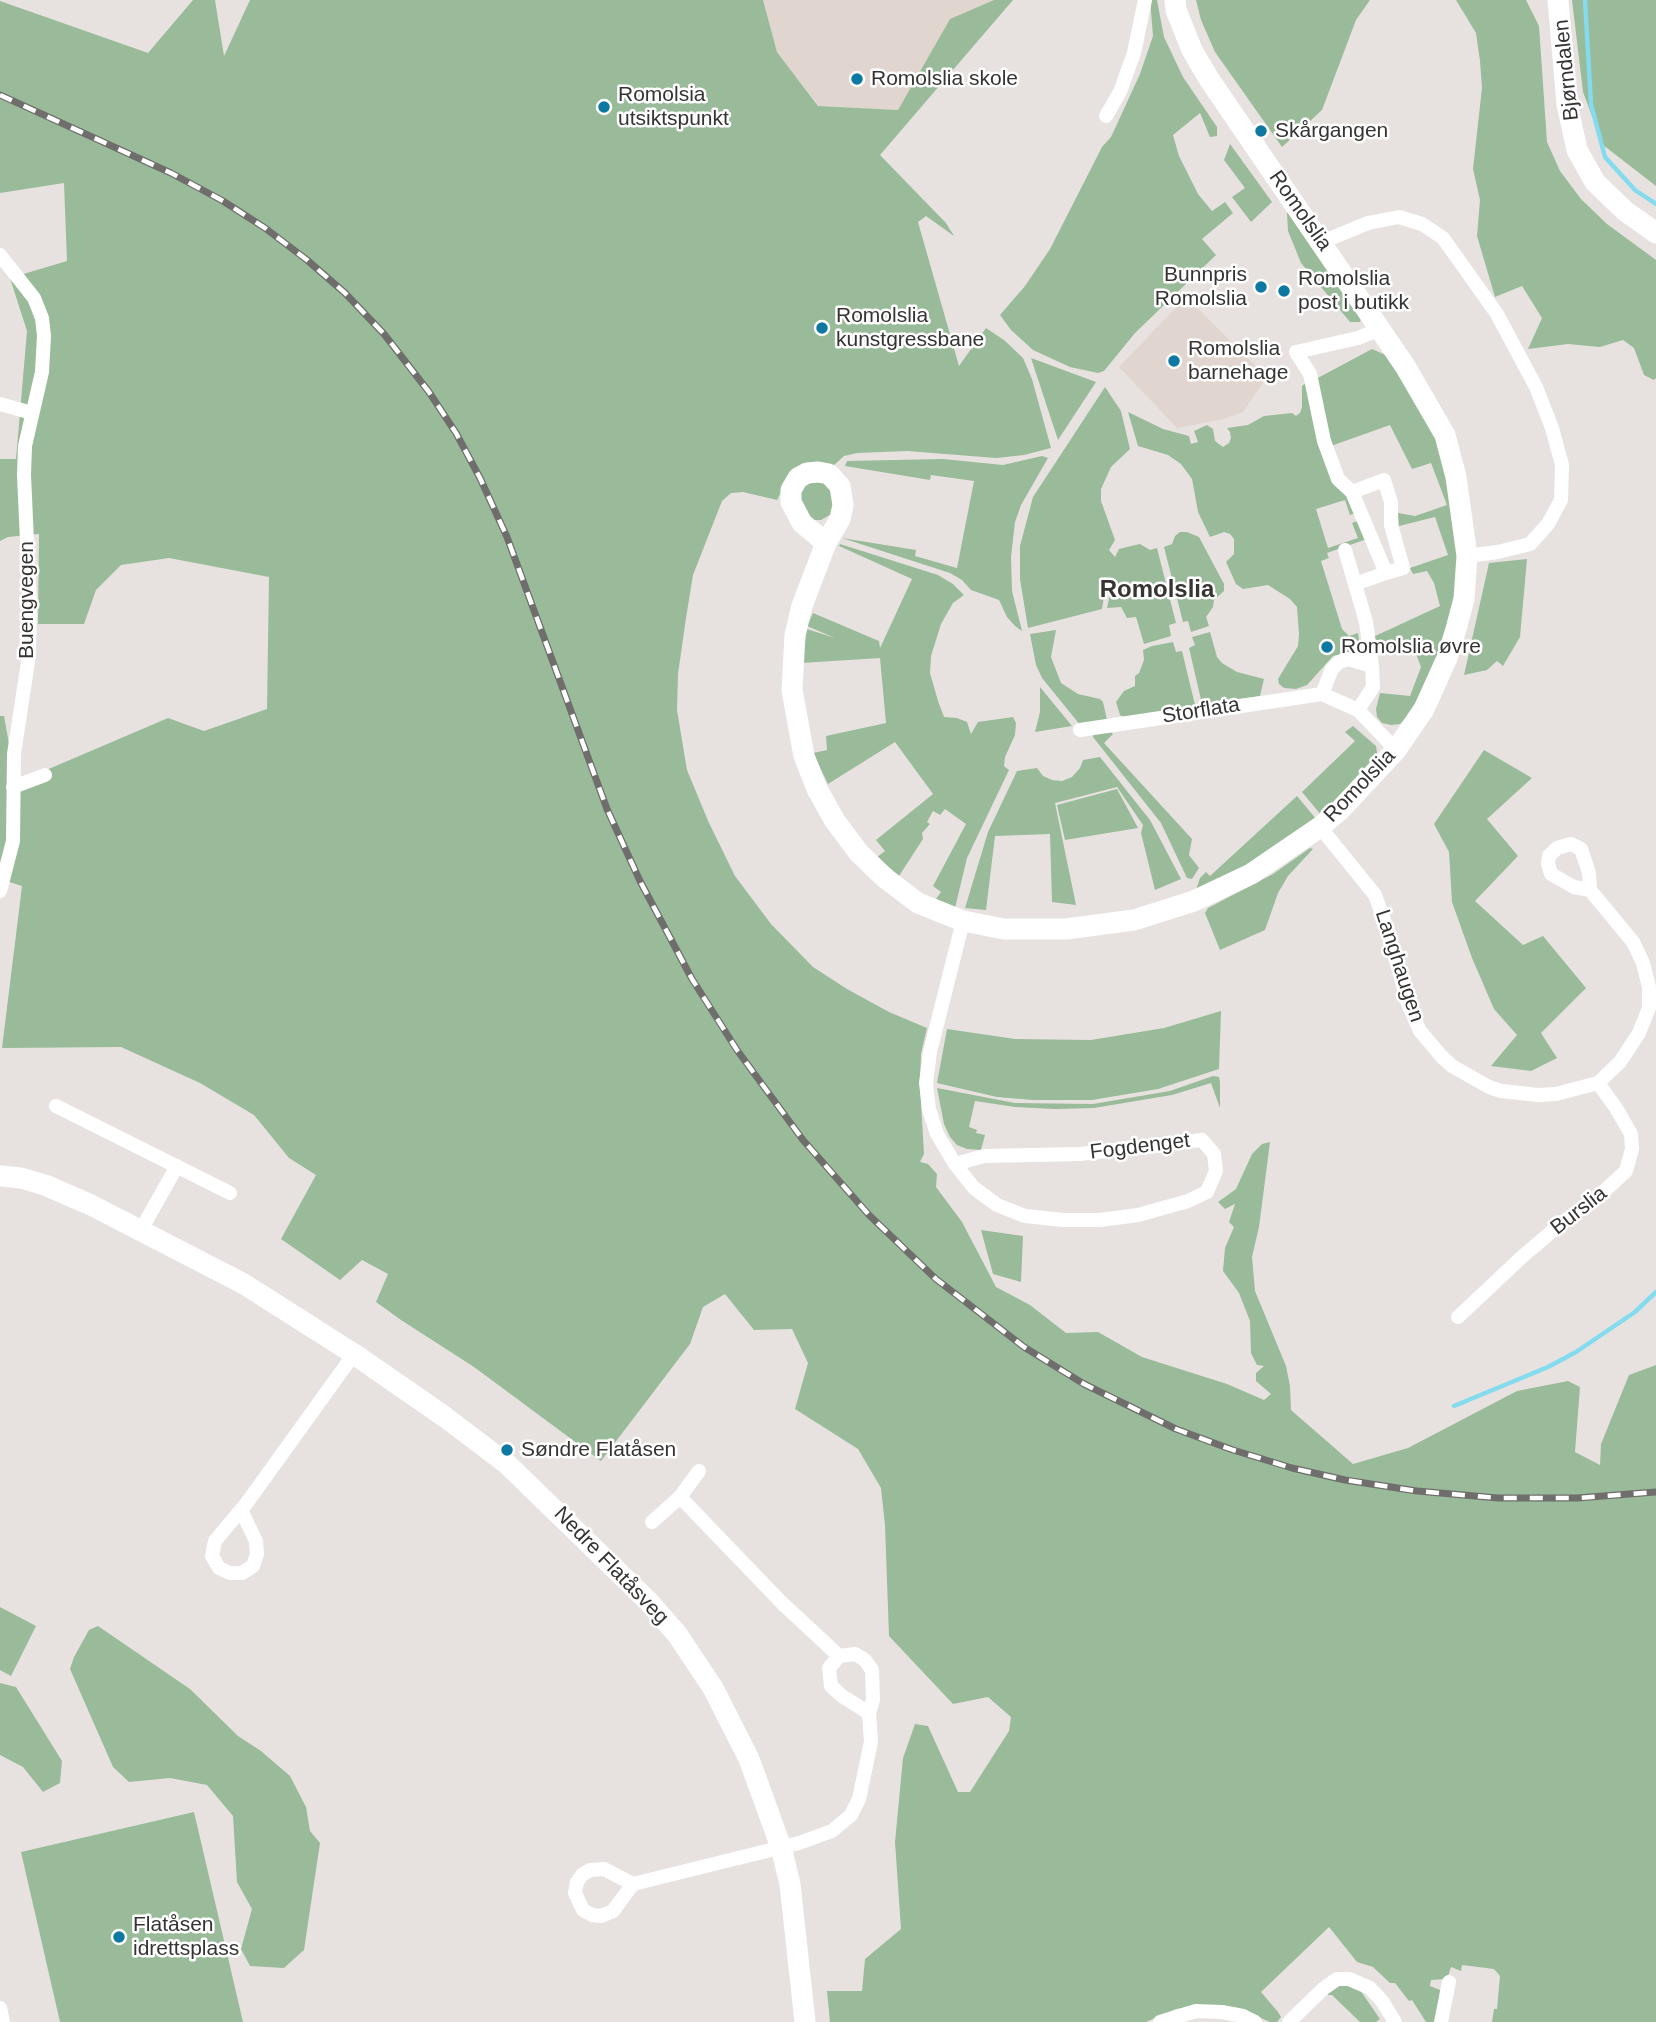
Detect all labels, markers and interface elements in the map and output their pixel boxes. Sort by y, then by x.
street label: Bjørndalen [1549,18,1585,122]
place label: Romolslia skole [871,66,1018,92]
marker: Romolslia skole [849,71,865,87]
place label: Romolsia utsiktspunkt [618,82,729,132]
marker: Romolsia utsiktspunkt [596,99,612,115]
place label: Skårgangen [1275,118,1388,144]
marker: Skårgangen [1253,123,1269,139]
street label: Romolslia [1263,166,1337,256]
place label: Bunnpris Romolslia [1155,262,1247,312]
place label: Romolslia post i butikk [1298,266,1409,316]
marker: Bunnpris Romolslia [1253,279,1269,295]
marker: Romolslia post i butikk [1276,283,1292,299]
place label: Romolslia kunstgressbane [836,303,984,353]
marker: Romolslia kunstgressbane [814,320,830,336]
place label: Romolslia barnehage [1188,336,1288,386]
marker: Romolslia barnehage [1166,353,1182,369]
street label: Buengvegen [14,541,40,659]
district label: Romolslia [1100,576,1214,604]
place label: Romolslia øvre [1341,634,1481,660]
marker: Romolslia øvre [1319,639,1335,655]
street label: Storflata [1160,692,1242,730]
street label: Romolslia [1319,744,1401,828]
street label: Langhaugen [1369,907,1429,1025]
street label: Fogdenget [1089,1128,1191,1166]
street label: Burslia [1546,1181,1612,1241]
place label: Søndre Flatåsen [521,1437,676,1463]
marker: Søndre Flatåsen [499,1442,515,1458]
street label: Nedre Flatåsveg [548,1502,674,1630]
place label: Flatåsen idrettsplass [133,1912,239,1962]
marker: Flatåsen idrettsplass [111,1929,127,1945]

